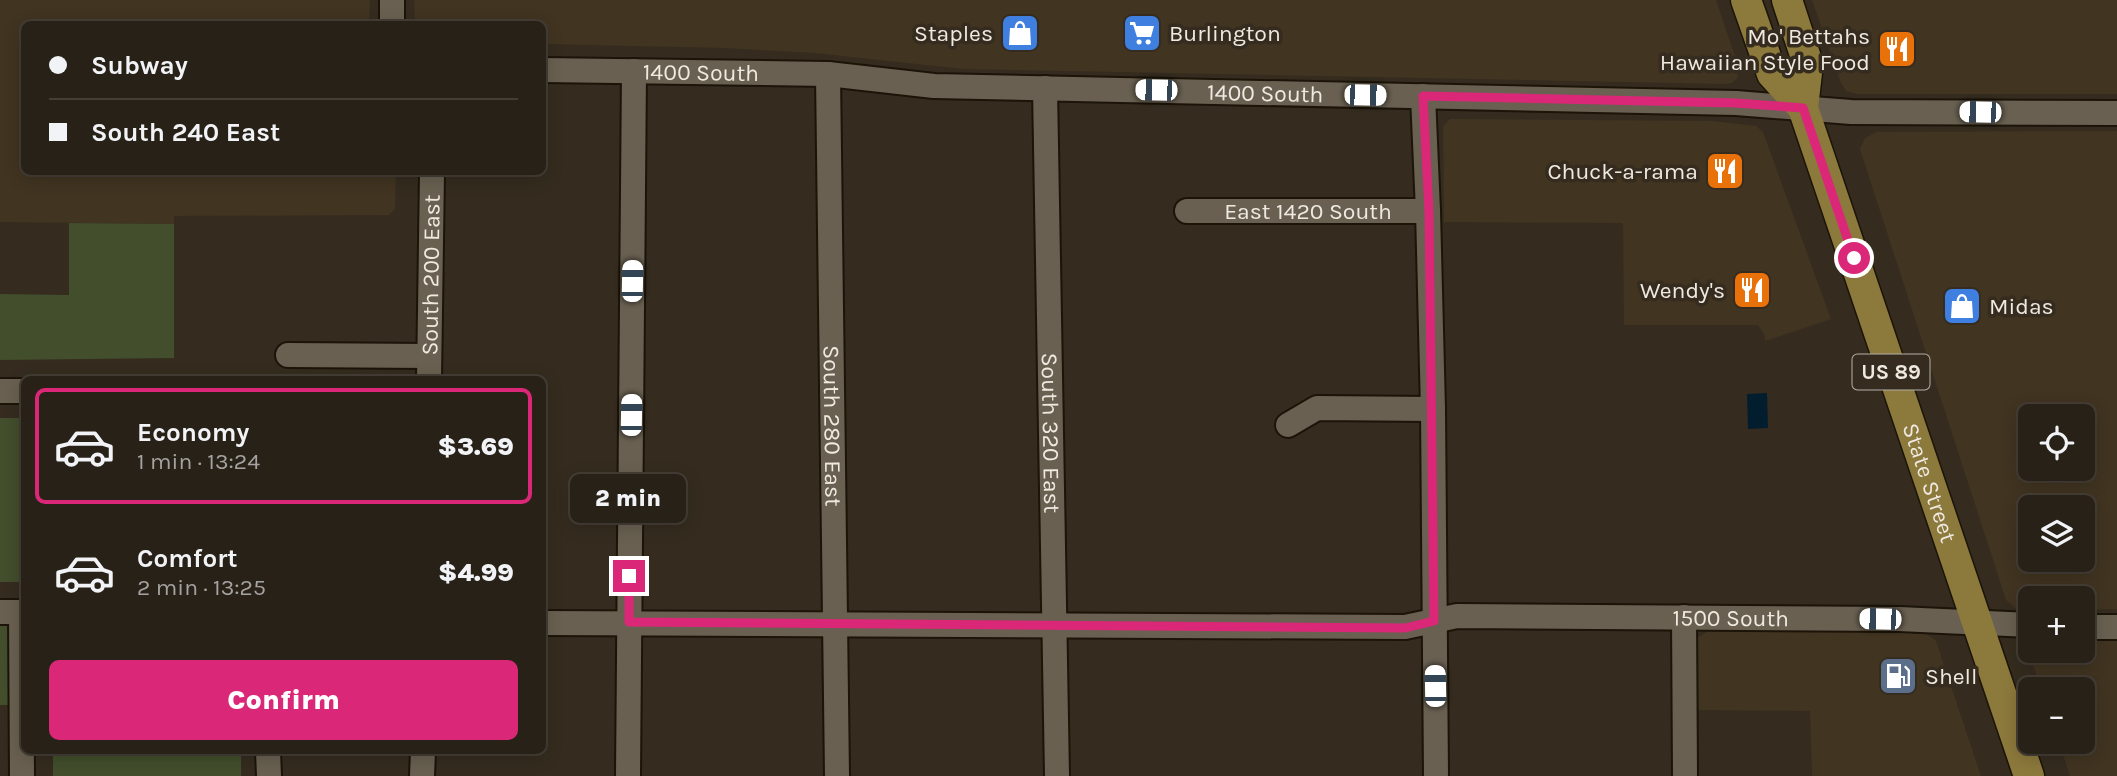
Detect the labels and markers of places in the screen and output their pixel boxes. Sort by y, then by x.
shop icon: Staples [999,12,1041,54]
supermarket icon: Burlington [1121,12,1163,54]
place label: Staples [914,20,993,47]
place label: Burlington [1169,20,1281,47]
place label: Mo' Bettahs Hawaiian Style Food [1660,23,1870,76]
restaurant icon: Mo' Bettahs Hawaiian Style Food [1876,28,1918,70]
restaurant icon: Chuck-a-rama [1704,150,1746,192]
place label: Chuck-a-rama [1547,158,1698,185]
restaurant icon: Wendy's [1731,269,1773,311]
place label: Wendy's [1640,277,1725,304]
shop icon: Midas [1941,285,1983,327]
place label: Midas [1989,293,2054,320]
fuel station icon: Shell [1877,655,1919,697]
place label: Shell [1925,663,1977,690]

